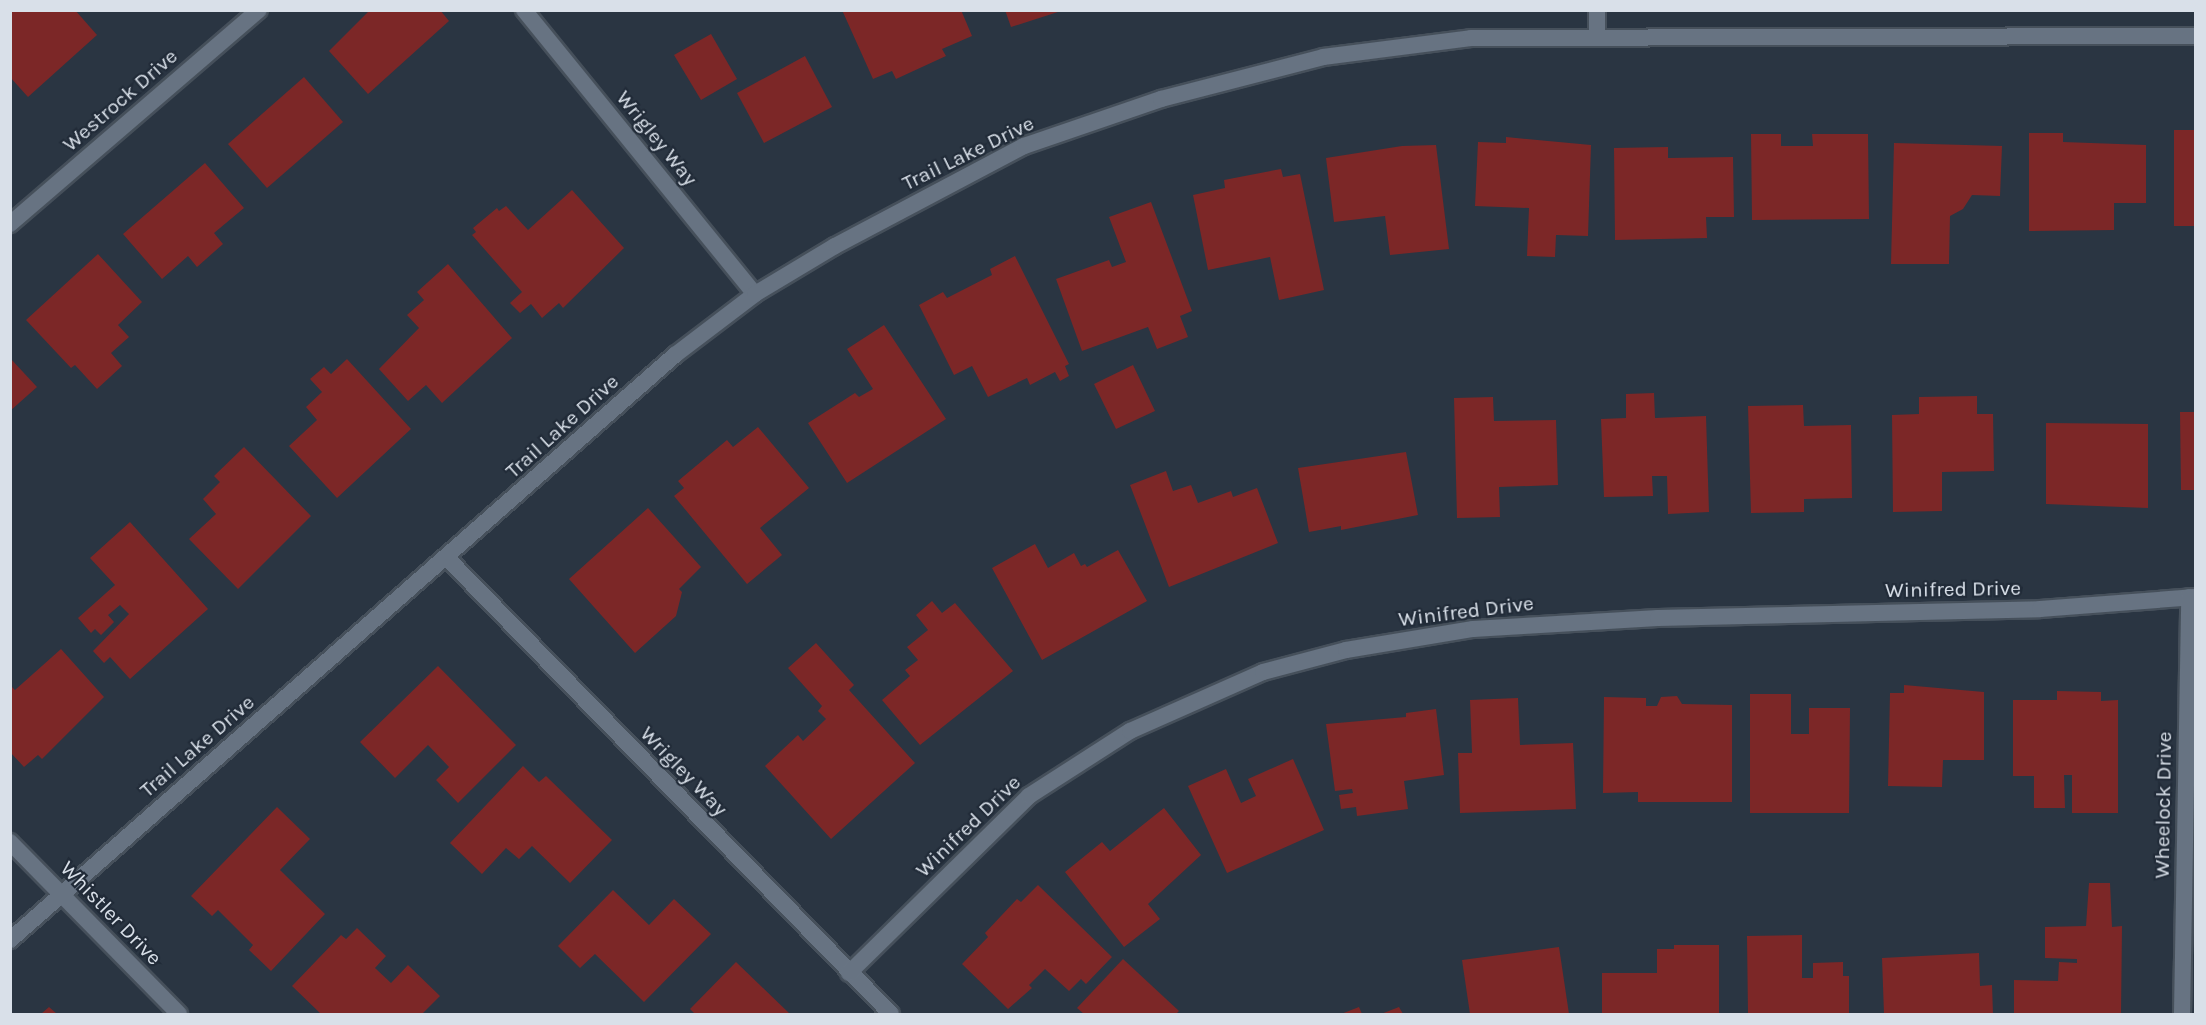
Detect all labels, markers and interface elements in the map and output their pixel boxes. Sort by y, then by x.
street label: Westrock Drive [58,43,182,157]
street label: Wrigley Way [611,86,703,190]
street label: Trail Lake Drive [898,110,1038,196]
street label: Trail Lake Drive [500,369,624,483]
street label: Winifred Drive [1885,575,2021,603]
street label: Winifred Drive [1397,590,1535,632]
street label: Trail Lake Drive [135,689,259,803]
street label: Wrigley Way [635,721,733,821]
street label: Wheelock Drive [2149,731,2177,879]
street label: Winifred Drive [910,770,1026,882]
street label: Whistler Drive [55,856,167,970]

